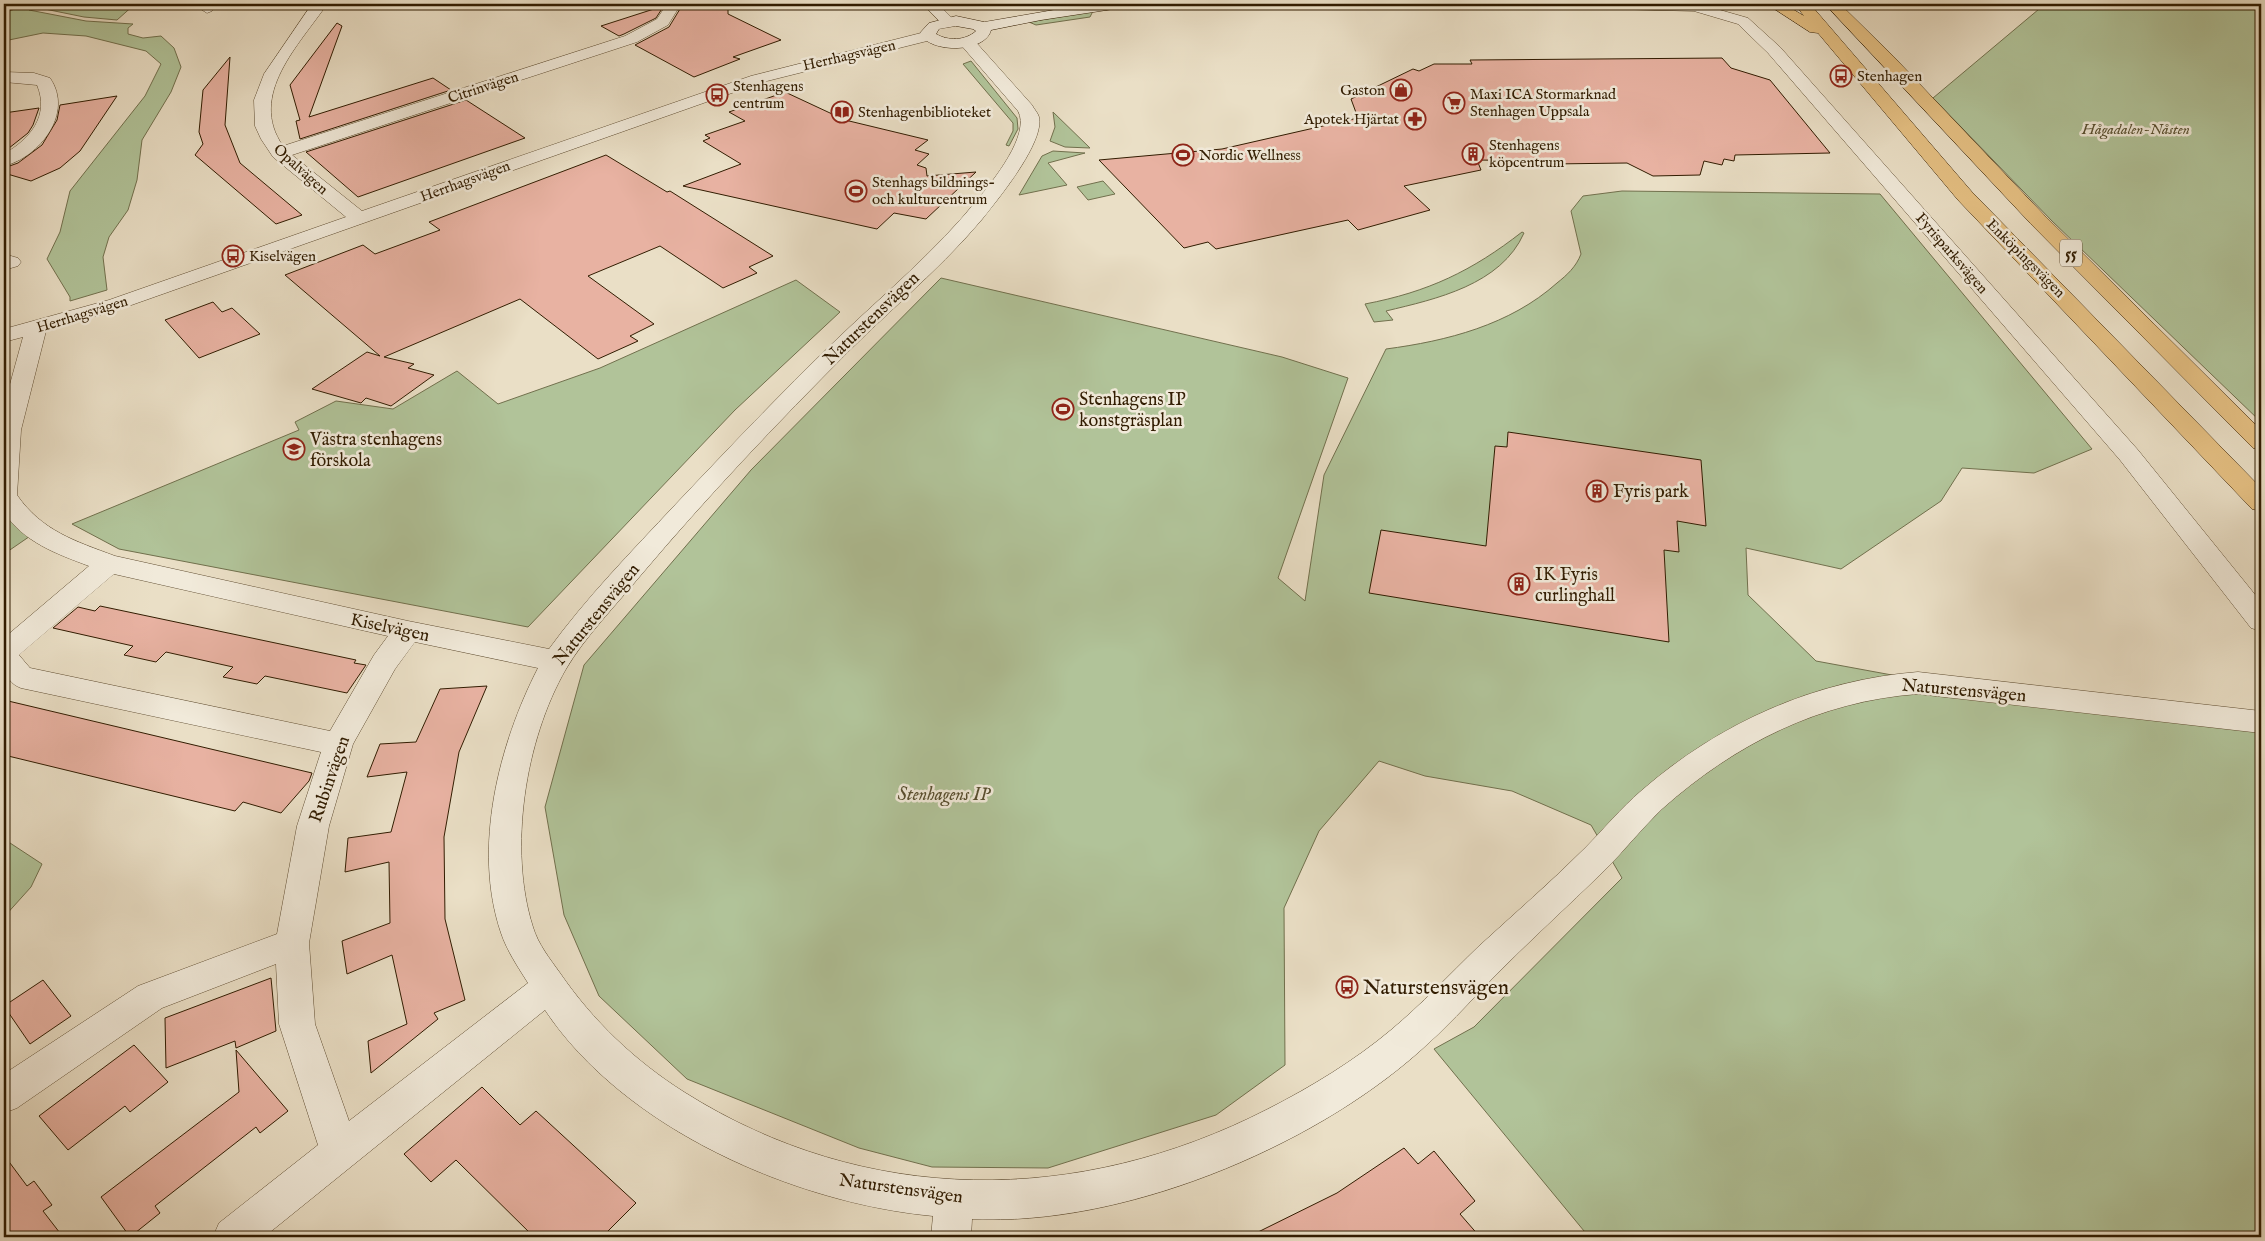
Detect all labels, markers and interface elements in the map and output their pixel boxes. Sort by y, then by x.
street label: Herrhagsvägen [801,36,897,75]
bus stop icon: Stenhagen [1829,64,1853,88]
street label: Citrinvägen [445,67,521,108]
place label: Stenhagen [1857,67,1922,86]
place label: Stenhagens centrum [733,77,803,113]
shop icon: Gaston [1389,78,1413,102]
place label: Gaston [1340,81,1385,100]
bus stop icon: Stenhagens centrum [705,83,729,107]
place label: Maxi ICA Stormarknad Stenhagen Uppsala [1470,85,1617,121]
supermarket icon: Maxi ICA Stormarknad Stenhagen Uppsala [1442,91,1466,115]
library icon: Stenhagenbiblioteket [830,100,854,124]
place label: Stenhagenbiblioteket [858,103,991,122]
pharmacy icon: Apotek Hjärtat [1403,107,1427,131]
place label: Apotek Hjärtat [1303,110,1399,129]
park label: Hågadalen-Nåsten [2081,120,2190,140]
place label: Stenhagens köpcentrum [1489,136,1565,172]
street label: Opalvägen [269,140,332,199]
building icon: Stenhagens köpcentrum [1461,142,1485,166]
sports icon: Nordic Wellness [1171,143,1195,167]
place label: Nordic Wellness [1199,146,1301,165]
street label: Herrhagsvägen [418,156,513,207]
place label: Stenhags bildnings- och kulturcentrum [872,173,995,209]
sports icon: Stenhags bildnings- och kulturcentrum [844,179,868,203]
street label: Fyrisparksvägen [1911,209,1992,298]
street label: Enköpingsvägen [1982,215,2069,302]
road number: 55 [2060,240,2082,266]
bus stop icon: Kiselvägen [221,244,245,268]
place label: Kiselvägen [249,247,316,266]
street label: Naturstensvägen [819,267,925,371]
street label: Herrhagsvägen [34,292,130,337]
place label: Stenhagens IP konstgräsplan [1079,389,1186,433]
sports icon: Stenhagens IP konstgräsplan [1051,397,1075,421]
place label: Västra stenhagens förskola [309,429,442,473]
school or university icon: Västra stenhagens förskola [282,437,306,461]
building icon: Fyris park [1585,479,1609,503]
place label: Fyris park [1613,481,1689,504]
street label: Naturstensvägen [549,559,646,671]
place label: IK Fyris curlinghall [1535,564,1615,608]
building icon: IK Fyris curlinghall [1507,572,1531,596]
street label: Kiselvägen [348,609,432,648]
street label: Naturstensvägen [1901,675,2028,708]
street label: Rubinvägen [305,733,356,826]
park label: Stenhagens IP [898,784,992,807]
bus stop icon: Naturstensvägen [1335,975,1359,999]
place label: Naturstensvägen [1363,975,1509,1002]
street label: Naturstensvägen [837,1169,965,1210]

